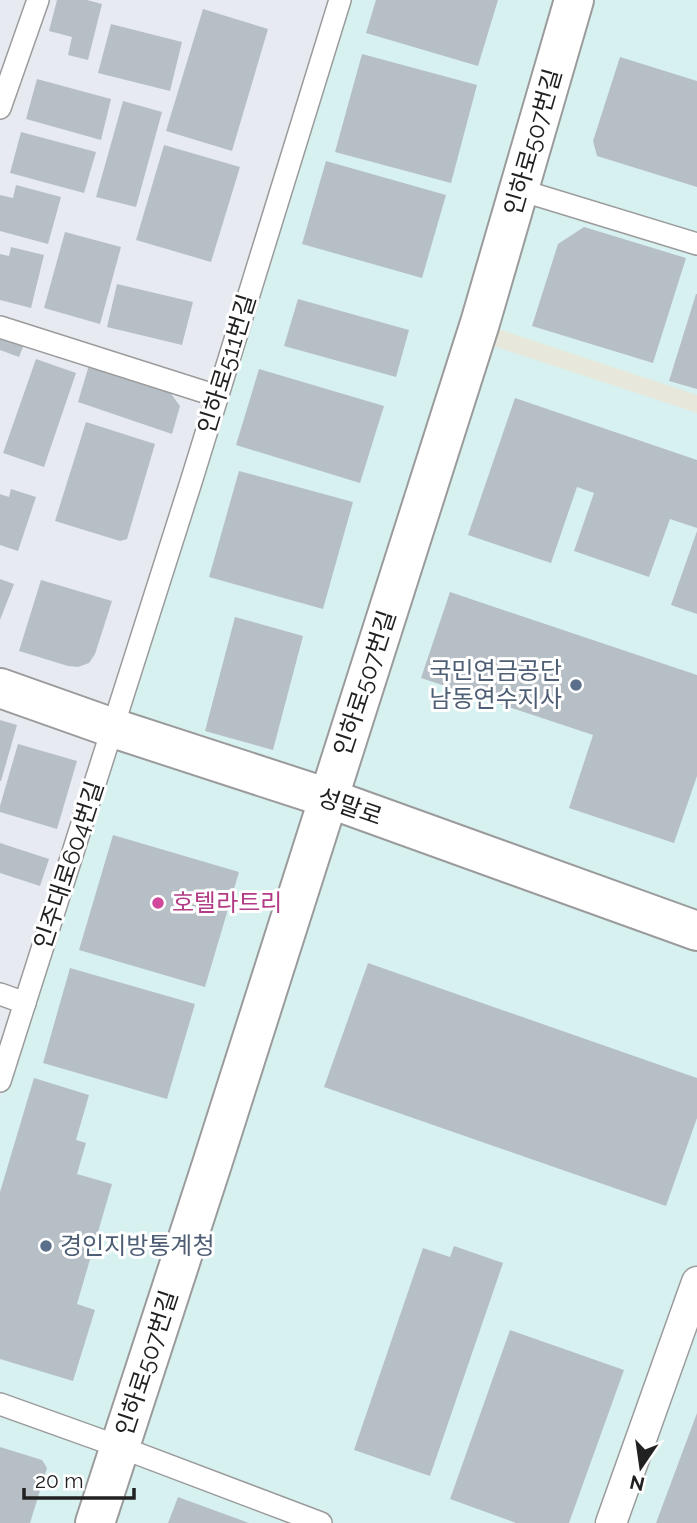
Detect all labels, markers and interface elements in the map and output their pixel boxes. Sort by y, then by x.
street label: 인하로507번길 [498,65,567,218]
street label: 인하로511번길 [192,291,261,437]
street label: 인하로507번길 [327,607,402,759]
place label: 국민연금공단 남동연수지사 [430,656,562,713]
marker: 국민연금공단 남동연수지사 [568,677,584,693]
street label: 인주대로604번길 [28,777,109,952]
street label: 성말로 [314,782,386,831]
place label: 호텔라트리 [172,888,282,917]
marker: 호텔라트리 [150,895,166,911]
place label: 경인지방통계청 [60,1231,215,1260]
marker: 경인지방통계청 [38,1238,54,1254]
street label: 인하로507번길 [109,1287,184,1439]
north arrow [606,1432,676,1502]
scale bar [24,1456,135,1500]
text: 20 m [35,1468,83,1493]
text: N [628,1471,647,1496]

